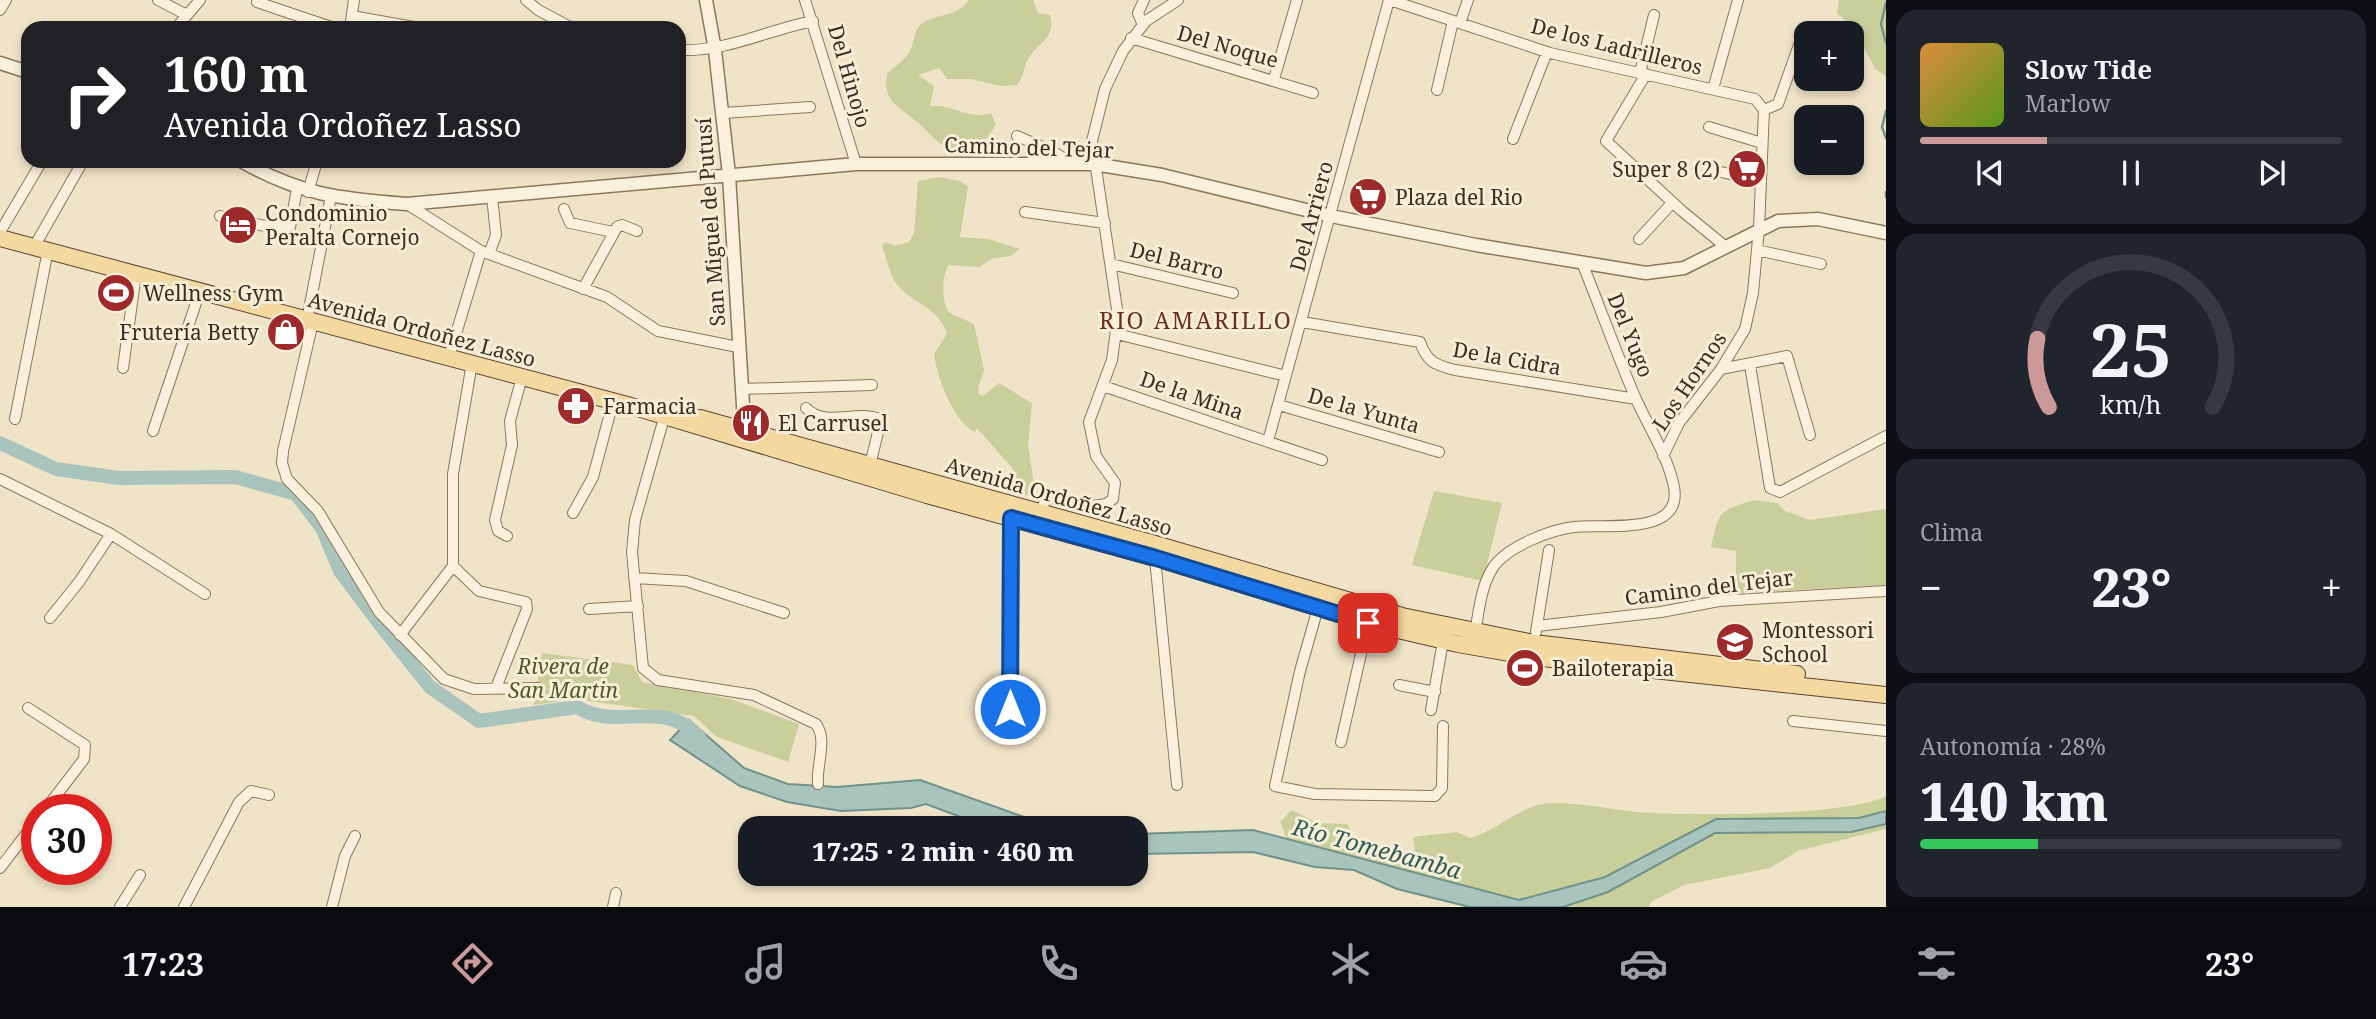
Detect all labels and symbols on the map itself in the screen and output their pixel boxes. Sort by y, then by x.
street label: De los Ladrilleros [1528,11,1706,81]
street label: Del Noque [1174,18,1282,74]
street label: Del Hinojo [822,21,878,131]
street label: San Miguel de Putusí [689,116,731,327]
street label: Camino del Tejar [944,130,1114,164]
supermarket icon: Super 8 (2) [1726,148,1768,190]
place label: Super 8 (2) [1612,155,1720,183]
street label: Del Arriero [1283,158,1339,274]
supermarket icon: Plaza del Rio [1347,176,1389,218]
place label: Plaza del Rio [1395,183,1523,211]
place label: Condominio Peralta Cornejo [265,199,420,251]
hotel icon: Condominio Peralta Cornejo [217,204,259,246]
street label: Del Barro [1127,235,1227,285]
sports icon: Wellness Gym [95,272,137,314]
place label: Wellness Gym [143,279,284,307]
street label: Avenida Ordoñez Lasso [305,285,539,373]
street label: Del Yugo [1601,289,1661,381]
district label: RIO AMARILLO [1099,304,1293,336]
shop icon: Frutería Betty [265,311,307,353]
place label: Frutería Betty [119,318,259,346]
street label: Los Hornos [1646,326,1732,436]
street label: De la Cidra [1451,335,1563,381]
street label: De la Mina [1137,364,1247,426]
street label: De la Yunta [1305,381,1423,439]
pharmacy icon: Farmacia [555,385,597,427]
place label: Farmacia [603,392,697,420]
restaurant icon: El Carrusel [730,402,772,444]
place label: El Carrusel [778,409,889,437]
street label: Avenida Ordoñez Lasso [942,450,1176,542]
street label: Camino del Tejar [1623,563,1795,611]
pin [1338,593,1398,653]
place label: Montessori School [1762,616,1874,668]
school or university icon: Montessori School [1714,621,1756,663]
sports icon: Bailoterapia [1504,647,1546,689]
park label: Rivera de San Martin [508,652,618,704]
place label: Bailoterapia [1552,654,1674,682]
position arrow [973,672,1047,746]
speed limit sign: 30 [21,794,112,885]
water label: Río Tomebamba [1288,810,1465,886]

